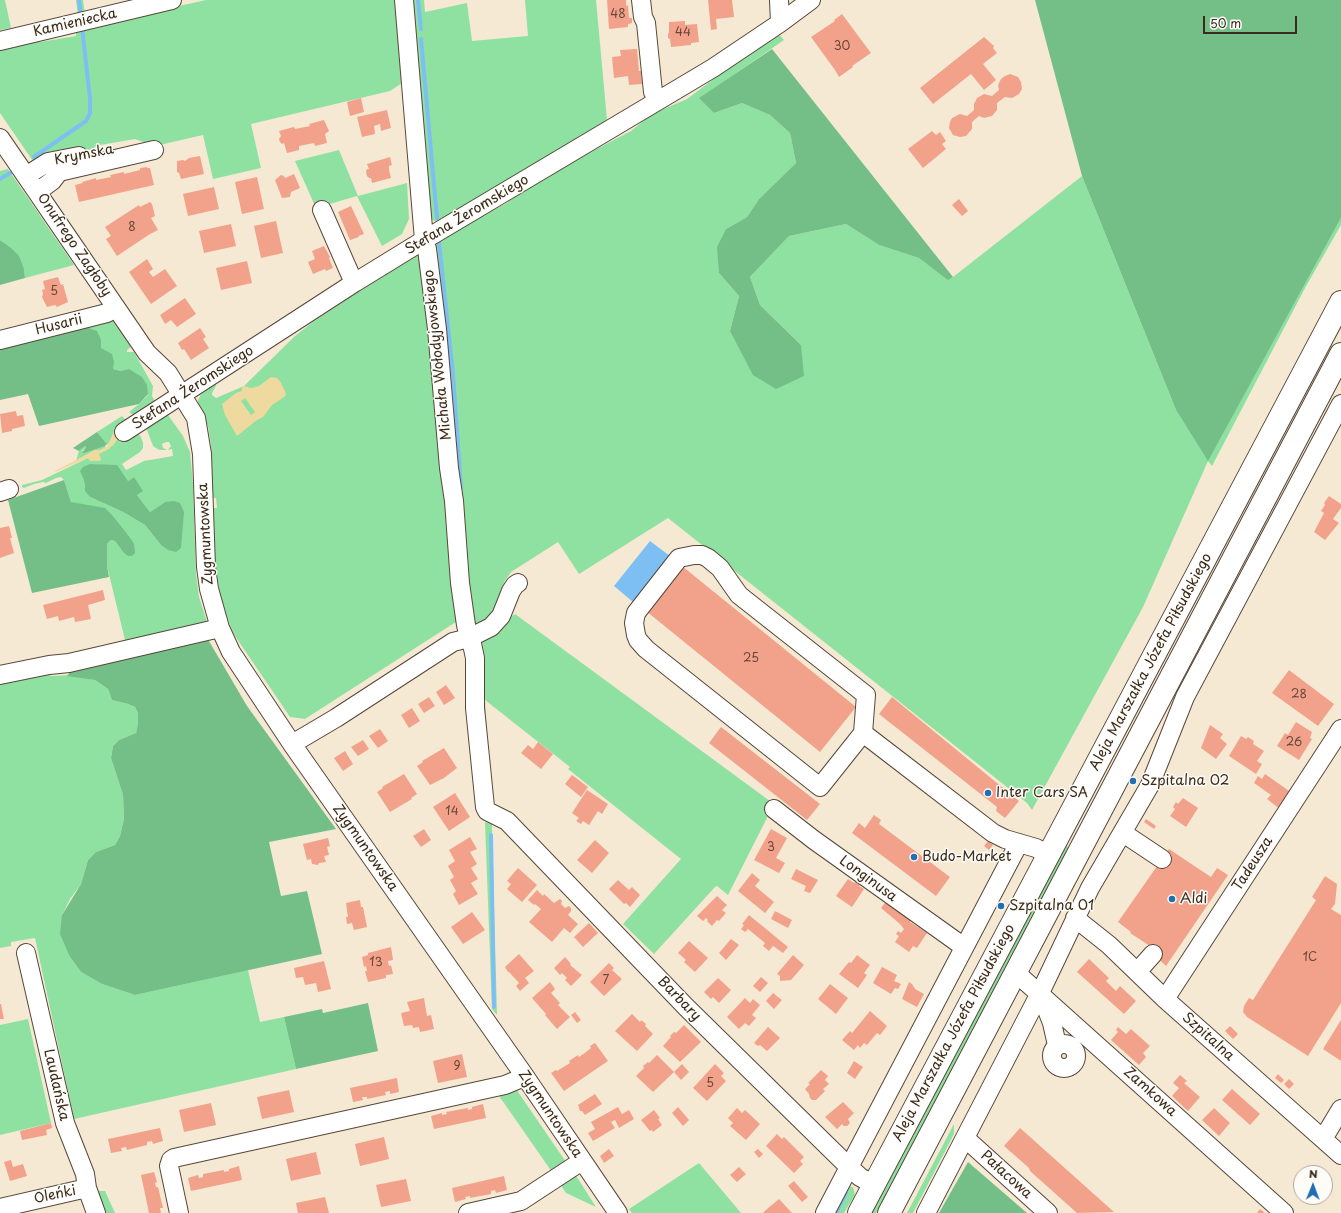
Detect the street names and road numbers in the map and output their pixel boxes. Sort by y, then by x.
street label: Kamieniecka [32,5,118,41]
street label: Krymska [53,141,115,169]
street label: Stefana Żeromskiego [402,171,532,259]
street label: Onufrego Zagłoby [33,190,115,300]
street label: Michała Wołodyjowskiego [421,269,455,441]
street label: Husarii [34,311,84,339]
street label: Stefana Żeromskiego [129,342,257,434]
street label: Zygmuntowska [195,483,217,585]
street label: Aleja Marszałka Józefa Piłsudskiego [1086,550,1216,774]
street label: Zygmuntowska [329,801,401,895]
street label: Tadeusza [1229,834,1277,894]
street label: Longinusa [836,852,900,906]
street label: Aleja Marszałka Józefa Piłsudskiego [889,921,1019,1145]
street label: Barbary [654,973,704,1025]
street label: Szpitalna [1179,1009,1237,1065]
street label: Laudańska [40,1048,72,1122]
street label: Zamkowa [1120,1064,1180,1120]
street label: Zygmuntowska [514,1067,586,1161]
street label: Pałacowa [977,1147,1035,1203]
street label: Oleńki [32,1182,78,1208]

